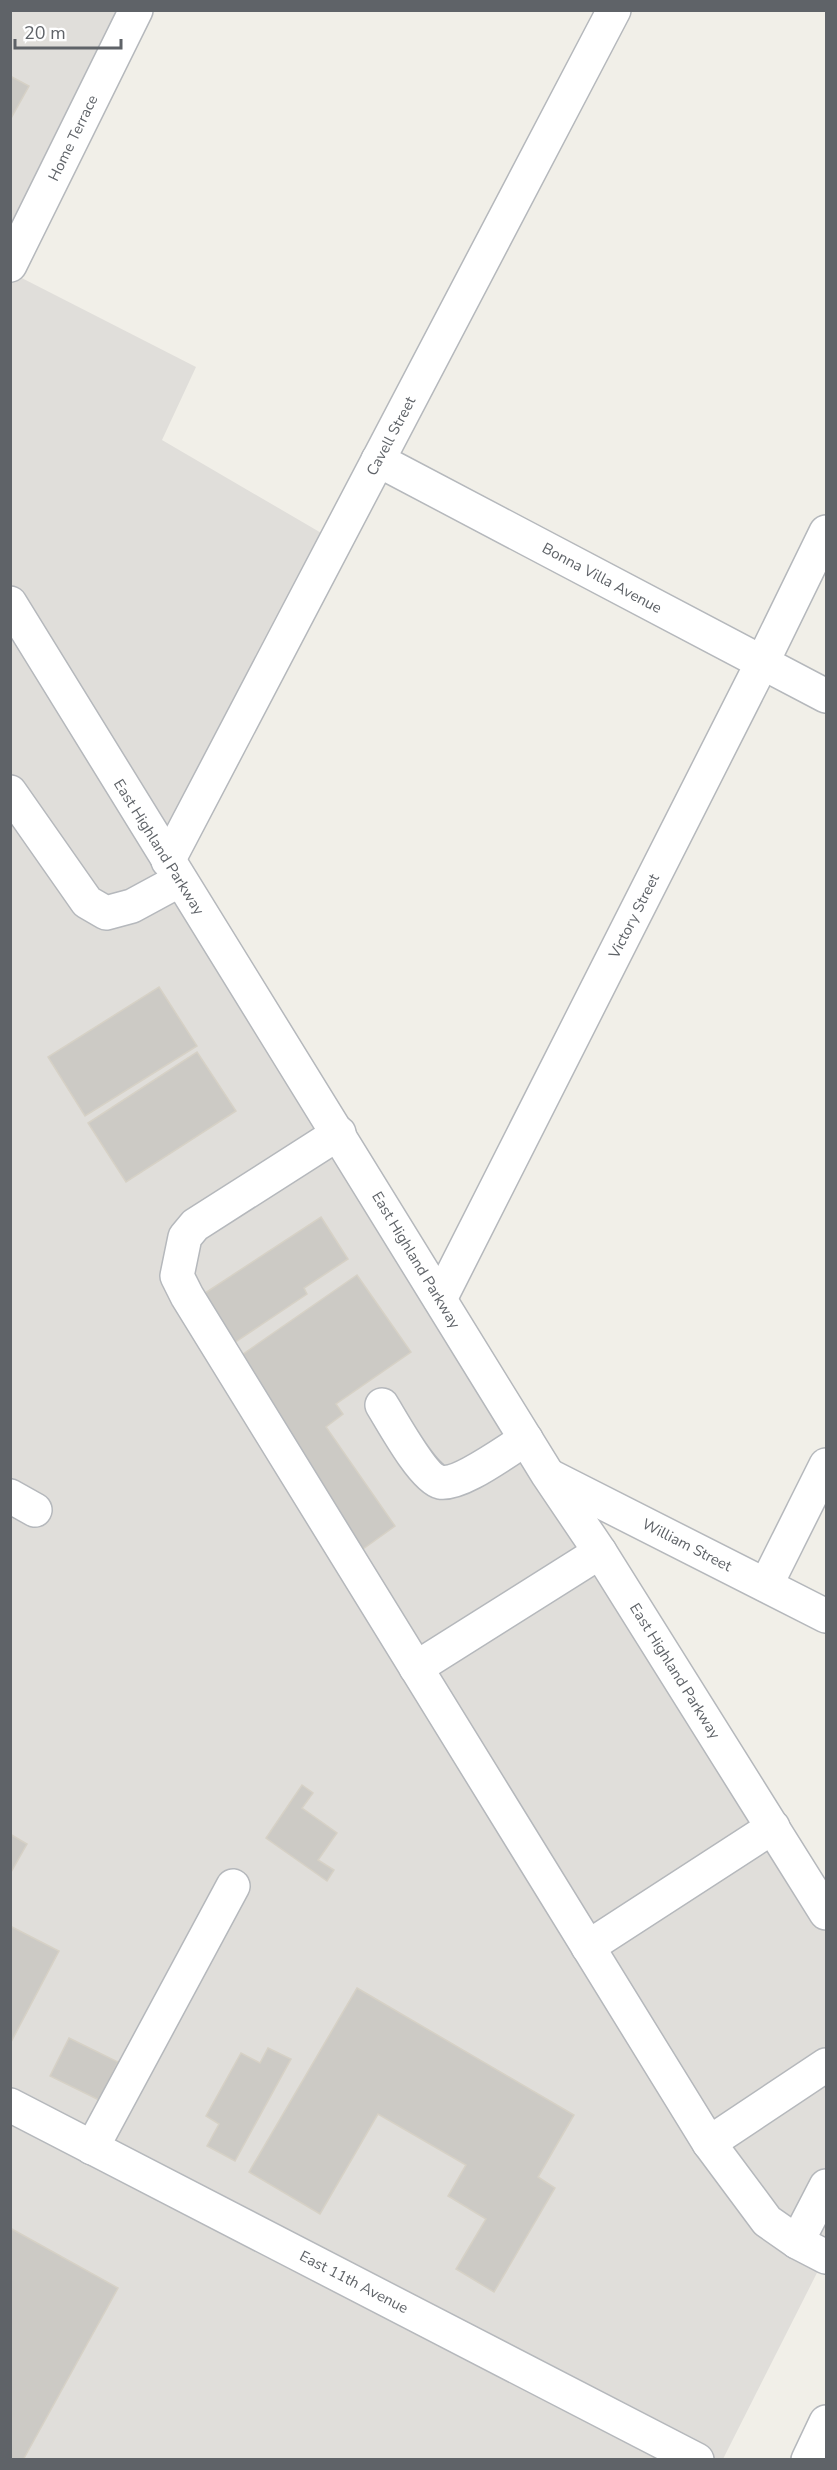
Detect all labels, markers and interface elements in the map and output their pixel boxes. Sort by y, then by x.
scale bar [15,12,122,50]
text: 20 m [24,21,66,45]
street label: Home Terrace [43,91,103,184]
street label: Cavell Street [362,392,421,479]
street label: Bonna Villa Avenue [539,538,665,618]
street label: East Highland Parkway [109,775,209,919]
street label: Victory Street [604,870,664,963]
street label: East Highland Parkway [367,1188,465,1332]
street label: William Street [639,1514,736,1576]
street label: East Highland Parkway [625,1599,725,1743]
street label: East 11th Avenue [296,2246,412,2318]

